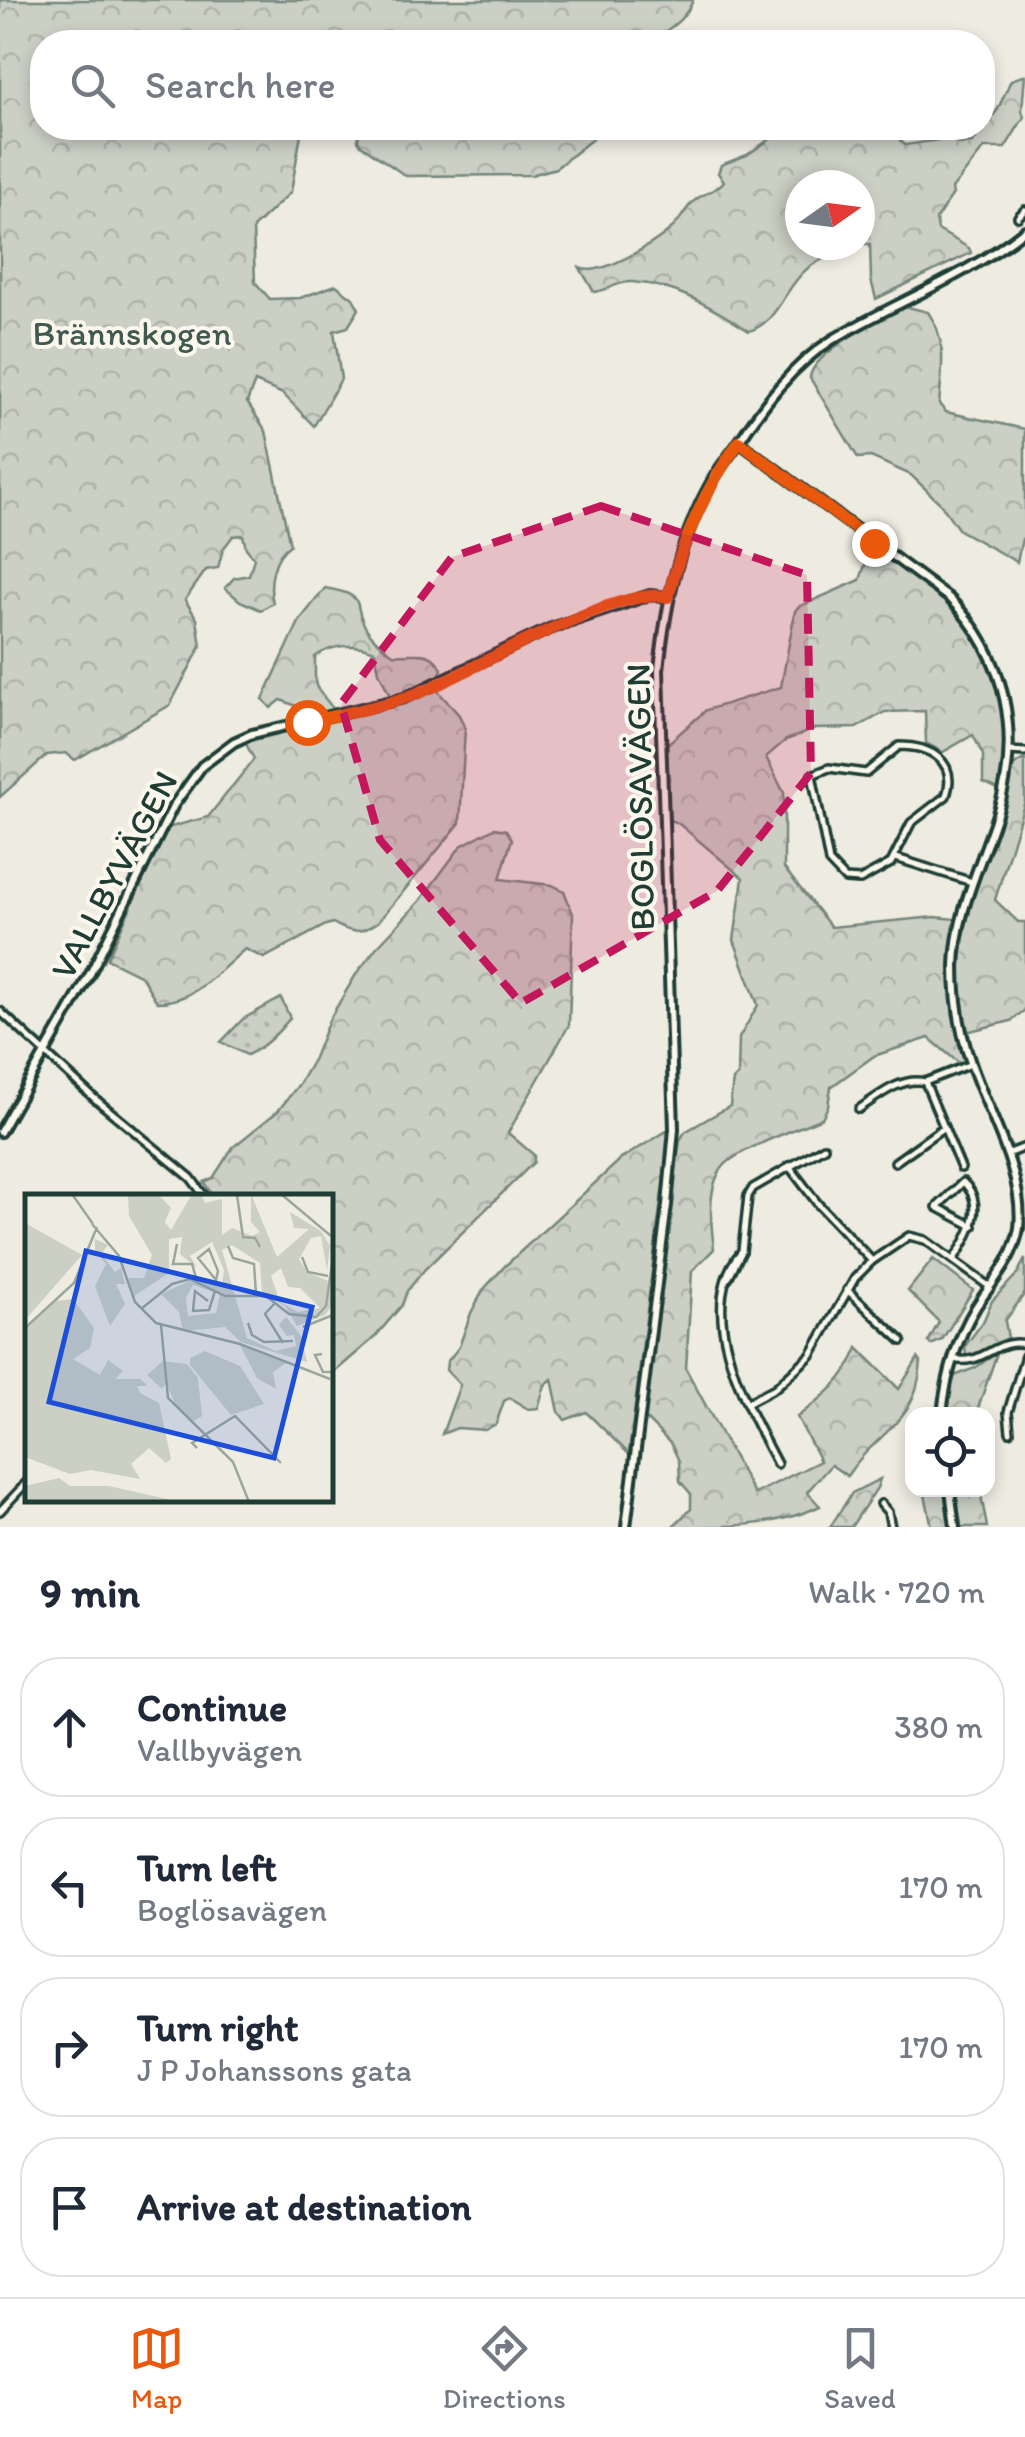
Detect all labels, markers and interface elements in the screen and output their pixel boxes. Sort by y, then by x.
search box [30,30,995,140]
icon: search [65,58,120,113]
text: Search here [145,62,336,108]
north arrow [785,170,875,260]
park label: Brännskogen [33,312,232,354]
route end [852,521,898,567]
street label: BOGLÖSAVÄGEN [617,663,663,931]
route start [285,700,331,746]
street label: VALLBYVÄGEN [42,764,186,986]
inset map [25,1194,332,1502]
map controls [905,1407,995,1497]
button: locate [905,1407,995,1497]
text: 9 min [40,1567,140,1618]
text: Walk · 720 m [808,1573,985,1611]
text: Continue [137,1685,287,1731]
icon: ahead [42,1700,97,1755]
text: 380 m [894,1708,983,1746]
text: Vallbyvägen [137,1731,302,1769]
text: Turn left [137,1845,277,1891]
icon: left [42,1860,97,1915]
text: 170 m [898,1868,983,1906]
text: Boglösavägen [137,1891,327,1929]
text: Turn right [137,2005,299,2051]
icon: right [42,2020,97,2075]
text: 170 m [898,2028,983,2066]
text: J P Johanssons gata [137,2051,412,2089]
icon: arrive [42,2180,97,2235]
text: Arrive at destination [137,2184,472,2230]
tab: Map [129,2321,184,2415]
tab: Directions [443,2321,566,2415]
tab: Saved [824,2321,896,2415]

